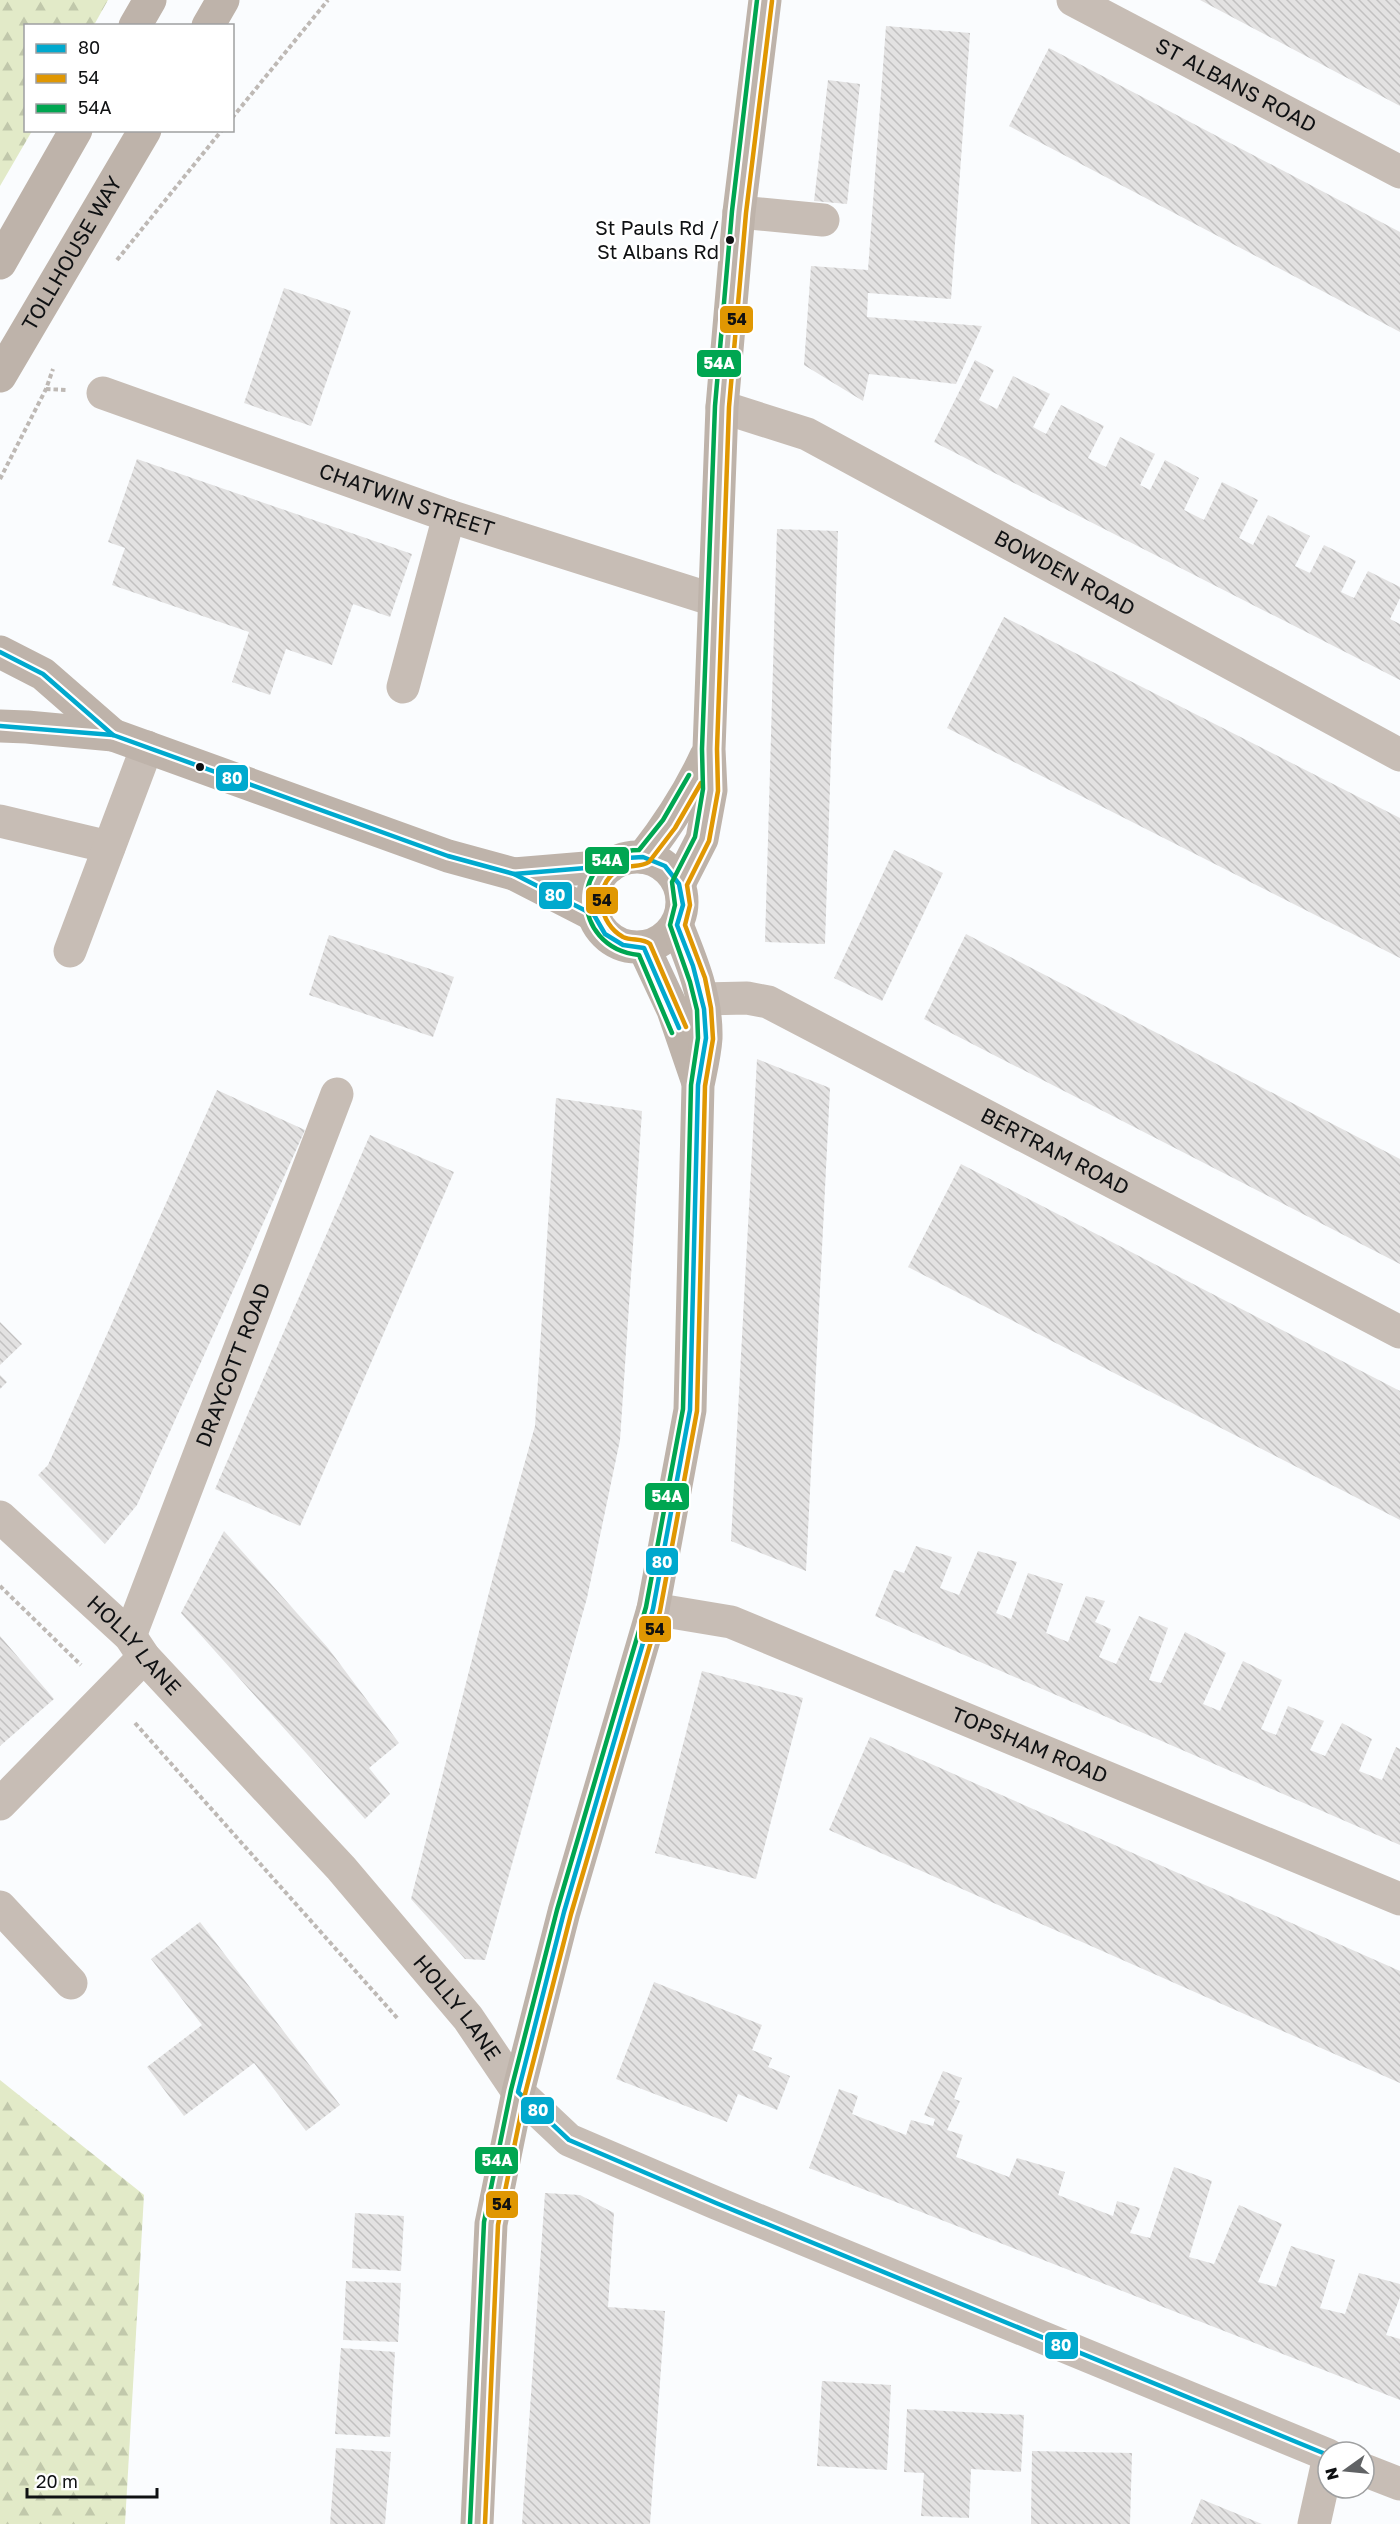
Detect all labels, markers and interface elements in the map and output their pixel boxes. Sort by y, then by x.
legend [24,24,234,132]
street label: ST ALBANS ROAD [1151,32,1321,138]
text: 80 [78,36,100,58]
text: 54 [78,66,99,88]
text: 54A [78,96,111,118]
street label: TOLLHOUSE WAY [16,171,127,335]
place label: St Pauls Rd / St Albans Rd [595,215,719,263]
marker: St Pauls Rd / St Albans Rd [724,234,736,246]
line badge: 54 [719,305,754,334]
text: 54 [727,309,747,329]
line badge: 54A [696,349,742,378]
text: 54A [703,353,735,373]
street label: CHATWIN STREET [316,457,498,542]
street label: BOWDEN ROAD [990,524,1140,621]
unlabelled marker [194,761,206,773]
line badge: 80 [215,764,249,792]
text: 80 [222,768,242,788]
line badge: 54A [584,846,630,875]
text: 54A [591,850,623,870]
line badge: 80 [538,881,573,910]
text: 80 [545,885,565,905]
line badge: 54 [585,886,619,915]
text: 54 [592,890,612,910]
street label: BERTRAM ROAD [977,1101,1134,1200]
street label: DRAYCOTT ROAD [189,1279,276,1450]
line badge: 54A [644,1482,690,1511]
text: 54A [651,1486,683,1506]
line badge: 80 [645,1547,679,1576]
text: 80 [652,1552,672,1572]
street label: HOLLY LANE [82,1589,187,1700]
line badge: 54 [638,1615,672,1643]
text: 54 [645,1619,665,1639]
street label: TOPSHAM ROAD [948,1701,1112,1789]
street label: HOLLY LANE [408,1949,507,2065]
line badge: 80 [520,2096,555,2125]
text: 80 [528,2100,548,2120]
line badge: 54A [474,2146,519,2175]
text: 54A [481,2150,513,2170]
line badge: 54 [485,2190,519,2219]
text: 54 [492,2194,512,2214]
line badge: 80 [1044,2331,1079,2360]
text: 80 [1051,2335,1071,2355]
north arrow [1316,2440,1376,2500]
scale bar [27,2461,158,2499]
text: N [1320,2465,1343,2482]
text: 20 m [36,2470,78,2492]

